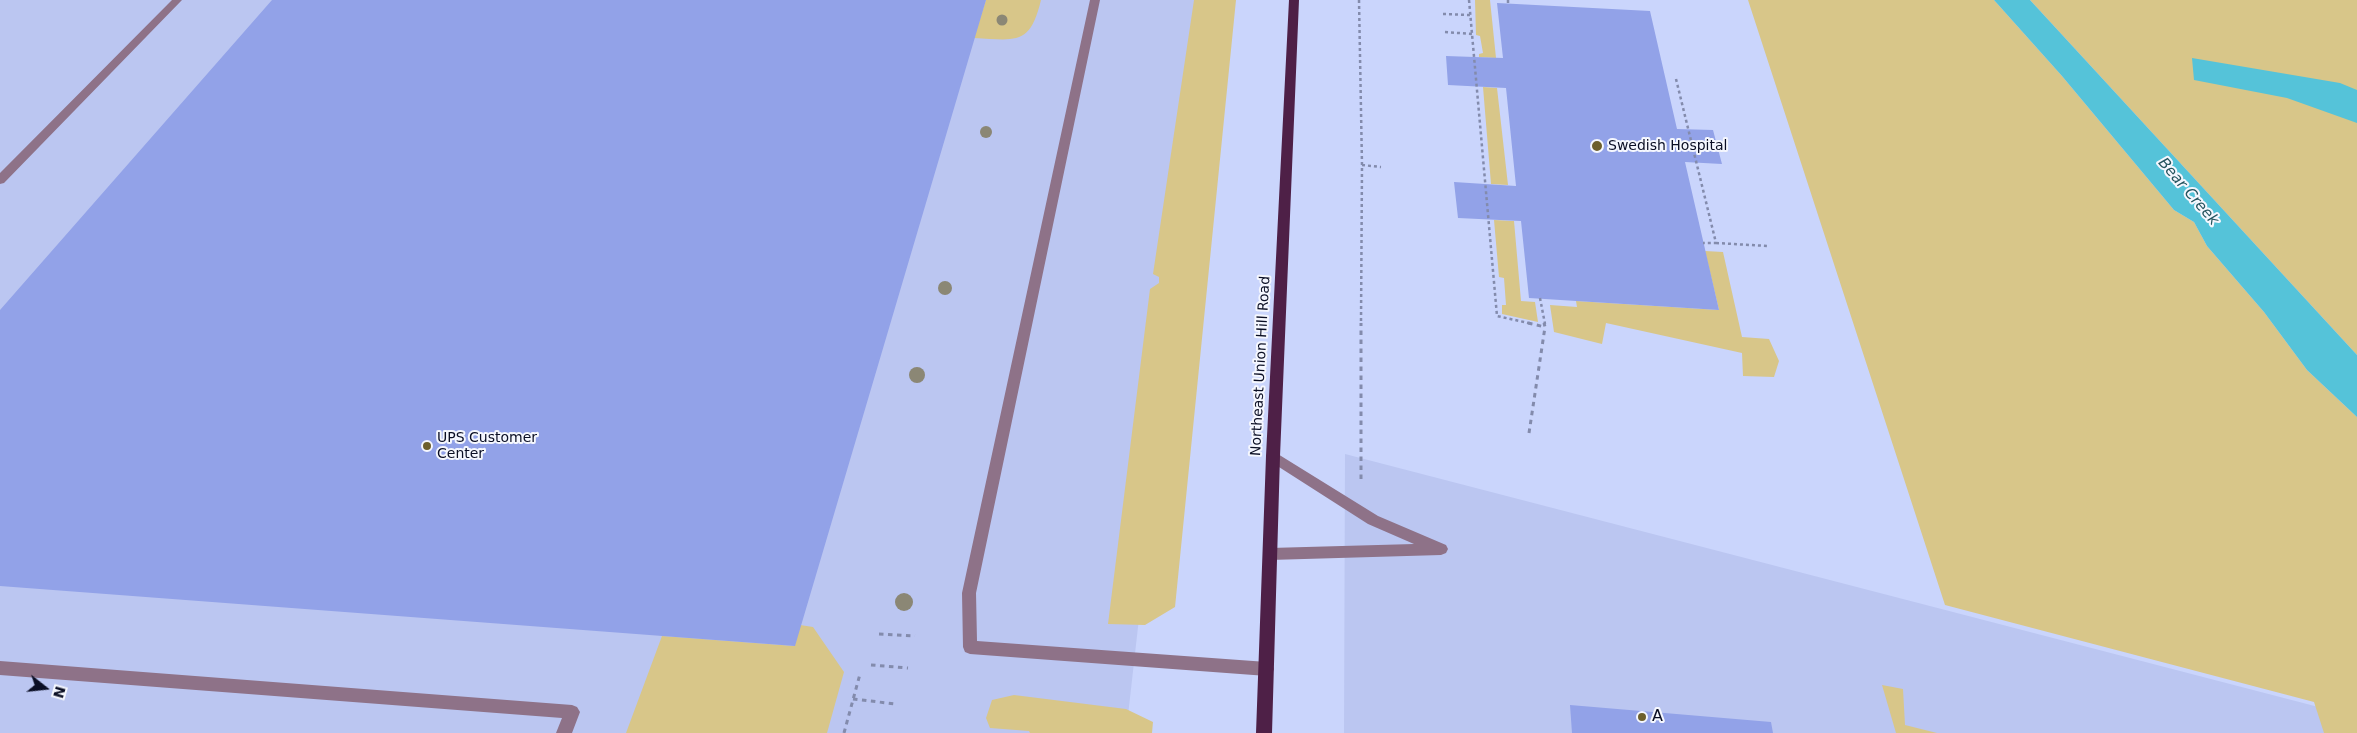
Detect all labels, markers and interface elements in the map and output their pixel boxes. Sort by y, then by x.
place label: Swedish Hospital [1608,138,1727,154]
marker: Swedish Hospital [1590,139,1604,153]
water label: Bear Creek [2154,155,2222,229]
street label: Northeast Union Hill Road [1248,276,1274,456]
place label: UPS Customer Center [437,430,537,462]
marker: UPS Customer Center [421,440,433,452]
north arrow [20,663,70,713]
text: N [50,684,69,700]
place label: A [1652,707,1663,727]
marker: A [1636,711,1648,723]

